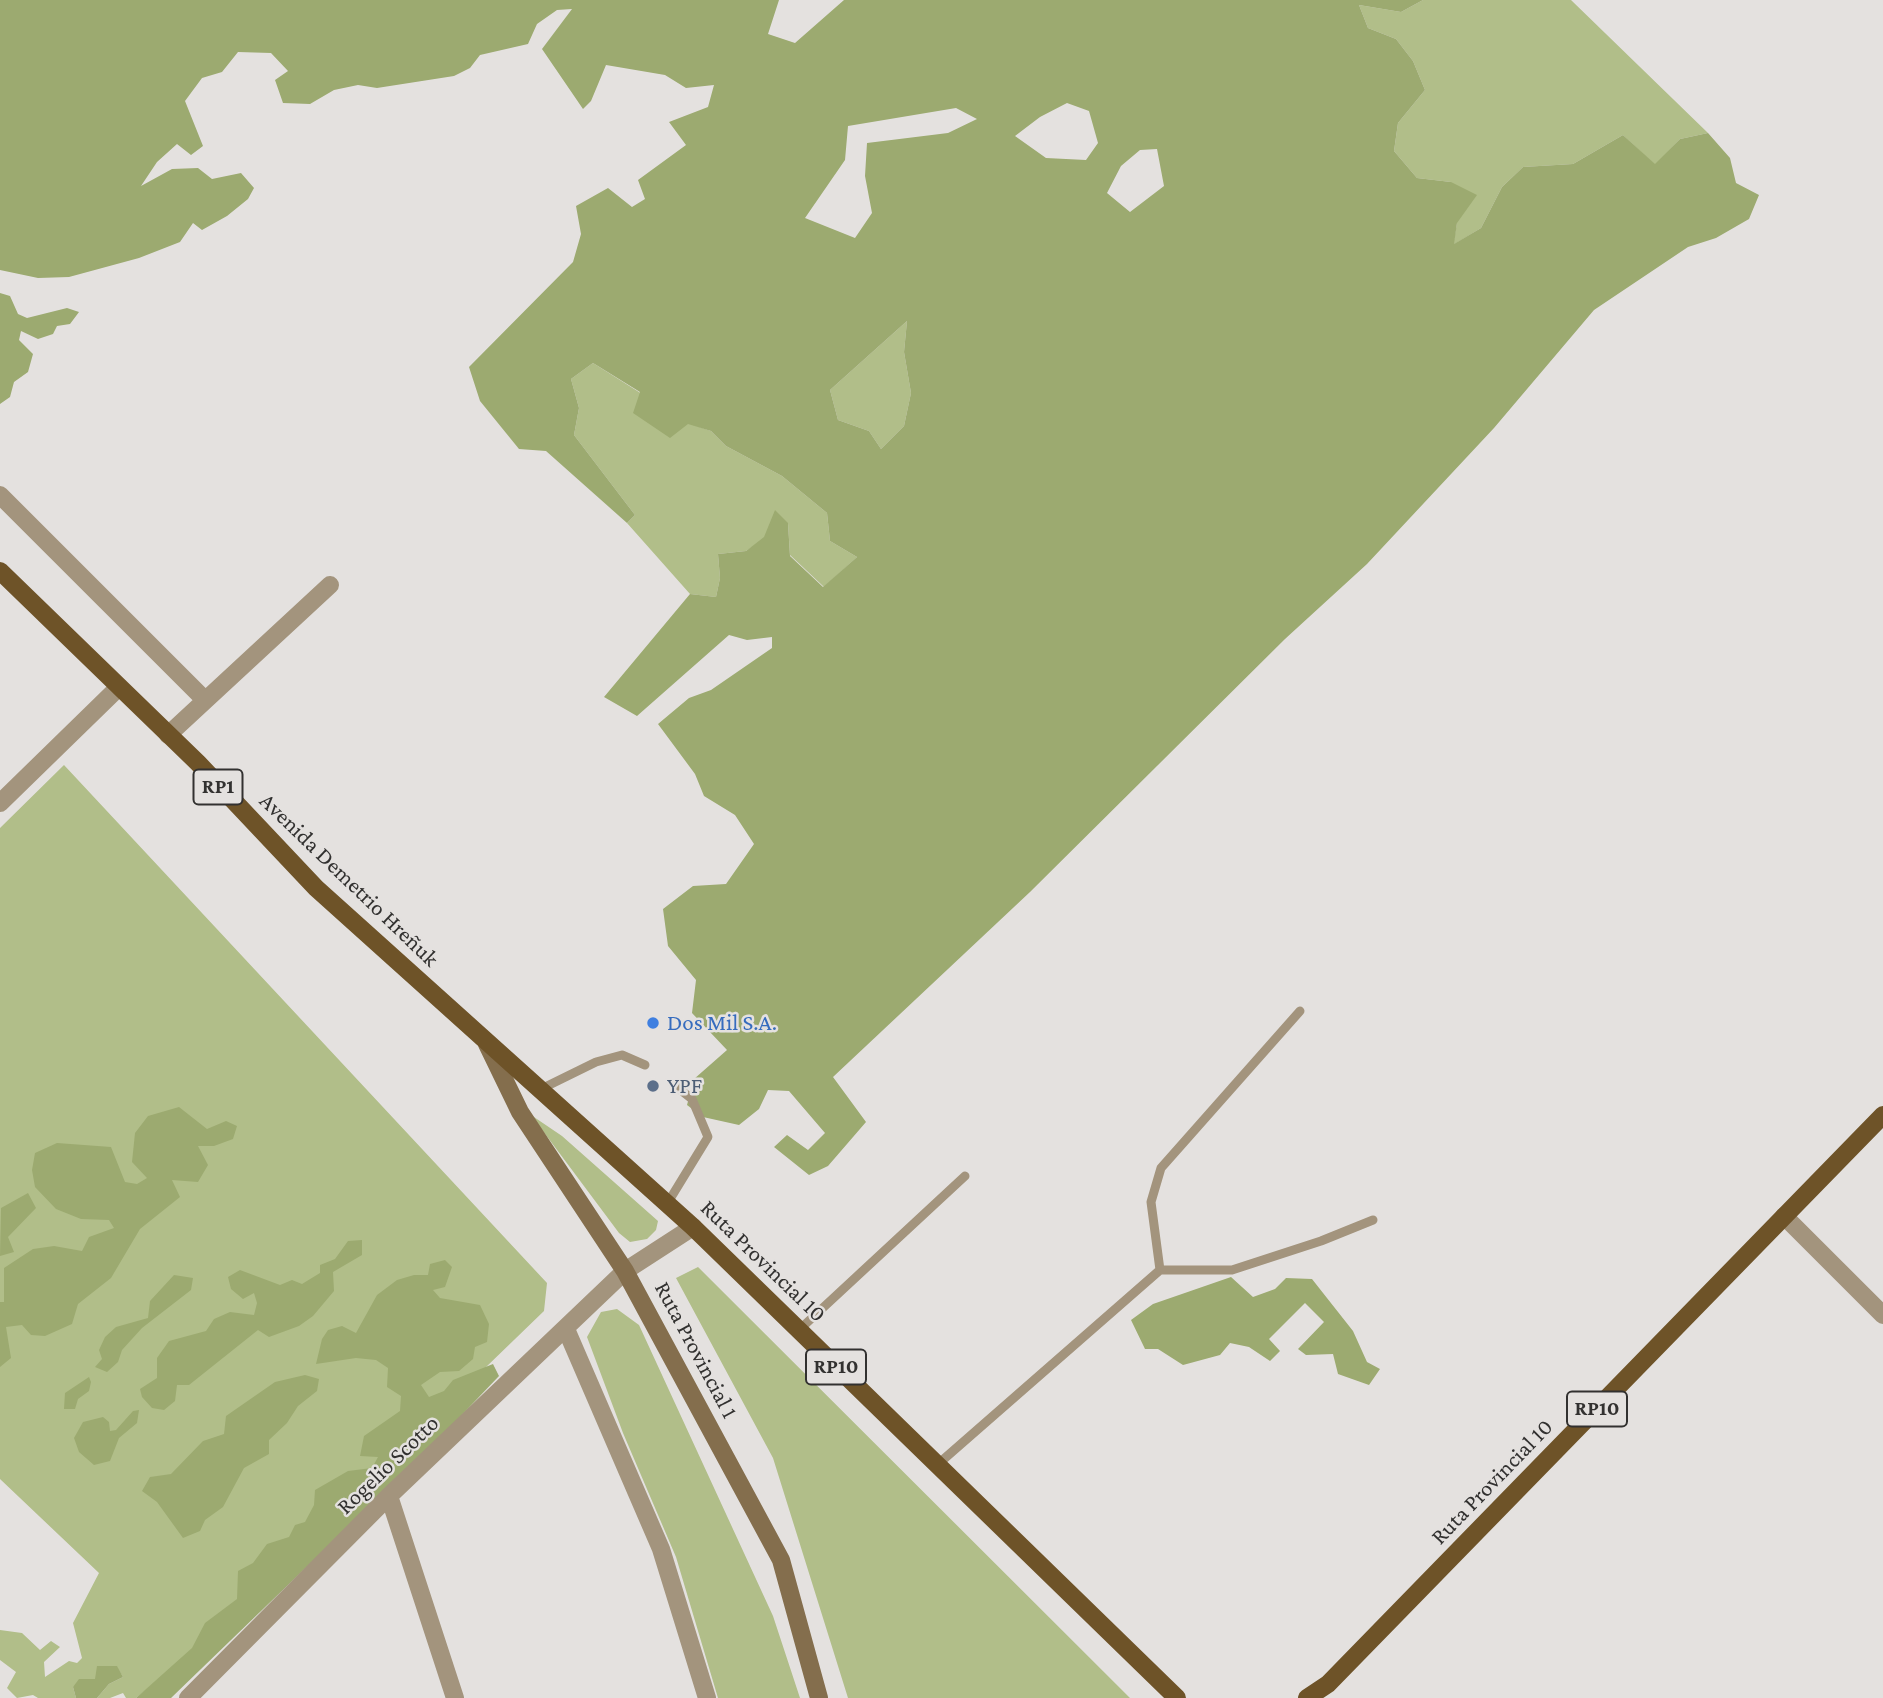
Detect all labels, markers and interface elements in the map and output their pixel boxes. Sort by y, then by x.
road number: RP1 [194,770,242,804]
street label: Avenida Demetrio Hreñuk [254,787,444,973]
place label: Dos Mil S.A. [667,1009,777,1037]
marker: Dos Mil S.A. [645,1015,661,1031]
place label: YPF [667,1072,702,1100]
marker: YPF [645,1078,661,1094]
street label: Ruta Provincial 10 [694,1194,832,1328]
street label: Ruta Provincial 1 [648,1277,744,1423]
road number: RP10 [806,1350,866,1384]
road number: RP10 [1567,1392,1627,1426]
street label: Rogelio Scotto [331,1410,445,1520]
street label: Ruta Provincial 10 [1425,1413,1559,1551]

